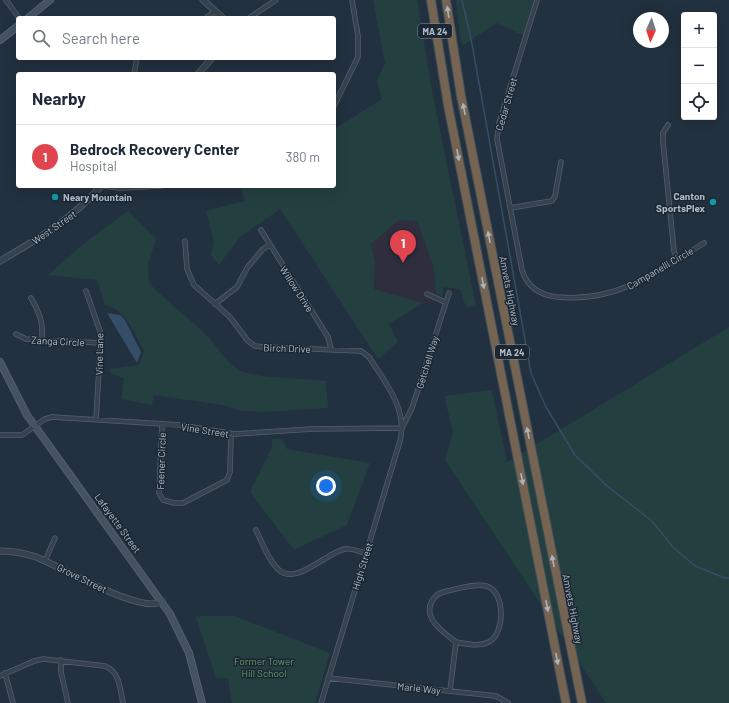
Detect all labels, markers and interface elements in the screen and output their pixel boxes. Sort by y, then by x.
one-way arrow [445,6,451,18]
north arrow [633,12,669,48]
map controls [681,12,717,120]
button: + [681,12,717,48]
search box [16,16,336,60]
road number: MA 24 [418,24,452,38]
icon: search [30,27,52,49]
text: Search here [62,29,140,47]
button: − [681,48,717,84]
street label: Cedar Street [493,76,519,132]
button: locate [681,84,717,120]
text: Nearby [32,88,86,108]
one-way arrow [461,103,467,116]
text: Bedrock Recovery Center [70,140,239,158]
text: 1 [43,149,47,165]
text: 380 m [286,149,320,165]
one-way arrow [455,149,461,161]
text: Hospital [70,158,117,174]
place label: Canton SportsPlex [656,190,706,214]
place label: Neary Mountain [63,191,132,203]
marker: Neary Mountain [50,192,60,202]
marker: Canton SportsPlex [708,197,718,207]
street label: West Street [30,207,79,247]
pin: 1 [390,230,416,263]
one-way arrow [486,231,492,243]
street label: Campanelli Circle [625,244,695,292]
street label: Amvets Highway [497,255,523,327]
street label: Willow Drive [278,264,316,314]
one-way arrow [480,277,486,289]
street label: Vine Lane [93,333,105,375]
street label: Getchell Way [413,333,441,390]
street label: Zanga Circle [31,334,85,348]
street label: Birch Drive [263,341,311,355]
road number: MA 24 [495,345,529,359]
street label: Vine Street [180,420,230,440]
one-way arrow [525,427,531,439]
street label: Feener Circle [154,432,168,490]
one-way arrow [519,473,525,485]
your location [316,476,336,496]
street label: Lafayette Street [92,491,144,555]
street label: High Street [349,540,375,591]
one-way arrow [550,555,556,567]
street label: Grove Street [55,561,109,595]
street label: Amvets Highway [560,573,586,645]
one-way arrow [544,600,550,613]
one-way arrow [555,653,561,665]
park label: Former Tower Hill School [234,655,294,679]
street label: Marie Way [397,680,442,696]

